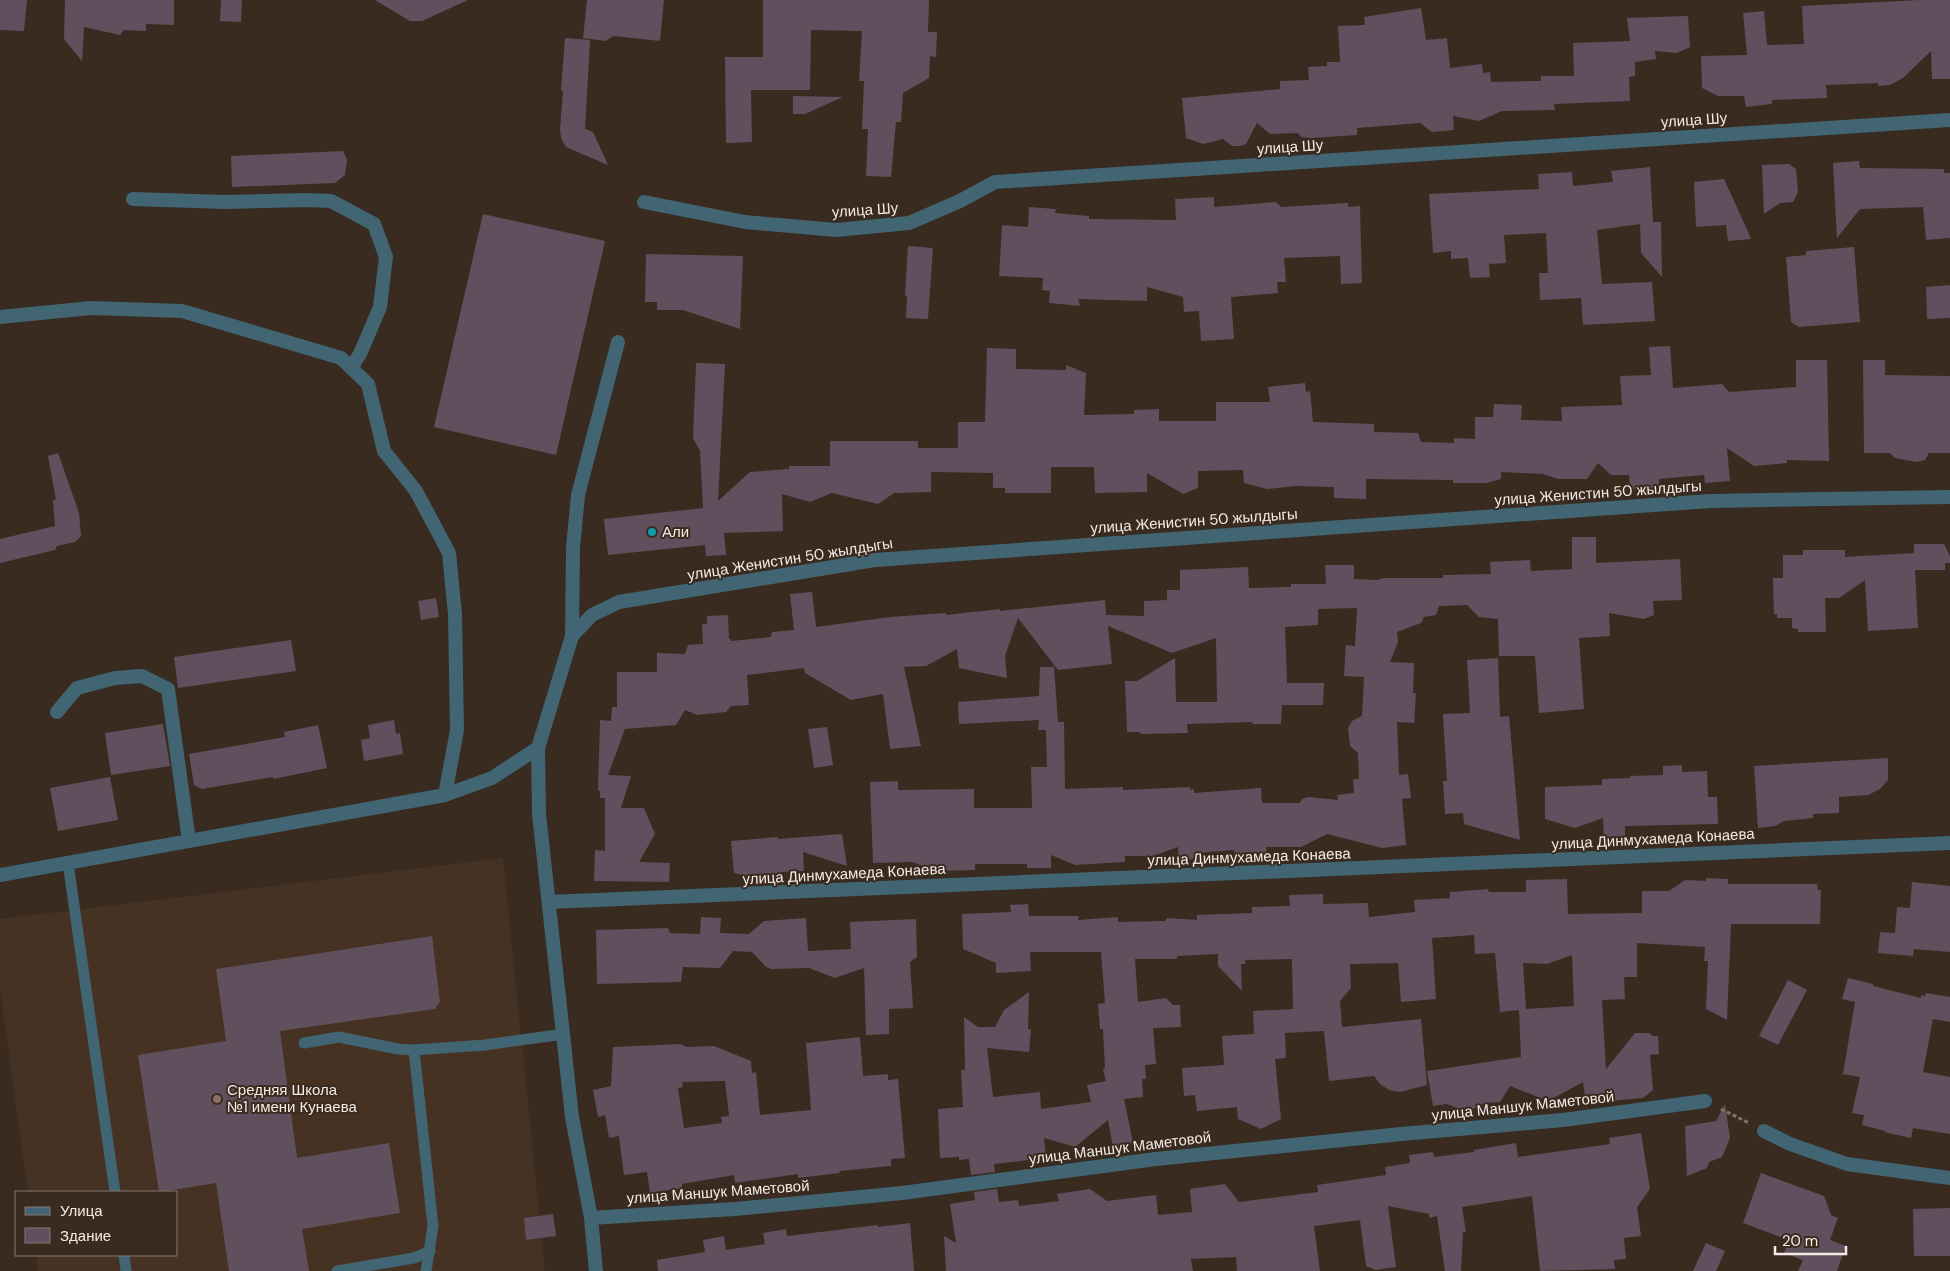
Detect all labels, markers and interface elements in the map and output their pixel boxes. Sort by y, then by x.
street label: улица Шу [1660,108,1728,132]
street label: улица Шу [1256,135,1324,159]
street label: улица Шу [831,198,899,222]
street label: улица Женистин 50 жылдыгы [1494,476,1702,510]
street label: улица Женистин 50 жылдыгы [1090,504,1298,538]
place label: Али [662,522,689,542]
marker: Али [646,526,658,538]
street label: улица Женистин 50 жылдыгы [686,533,894,585]
street label: улица Динмухамеда Конаева [1551,824,1756,854]
street label: улица Динмухамеда Конаева [1147,843,1352,871]
street label: улица Динмухамеда Конаева [742,859,947,889]
place label: Средняя Школа №1 имени Кунаева [227,1080,357,1117]
street label: улица Маншук Маметовой [1431,1086,1615,1126]
marker: Средняя Школа №1 имени Кунаева [211,1093,223,1105]
street label: улица Маншук Маметовой [1028,1127,1212,1169]
street label: улица Маншук Маметовой [626,1176,810,1208]
legend [15,1191,178,1256]
text: Улица [60,1201,103,1221]
scale bar [1775,1224,1846,1256]
text: Здание [60,1226,111,1246]
text: 20 m [1782,1231,1818,1251]

